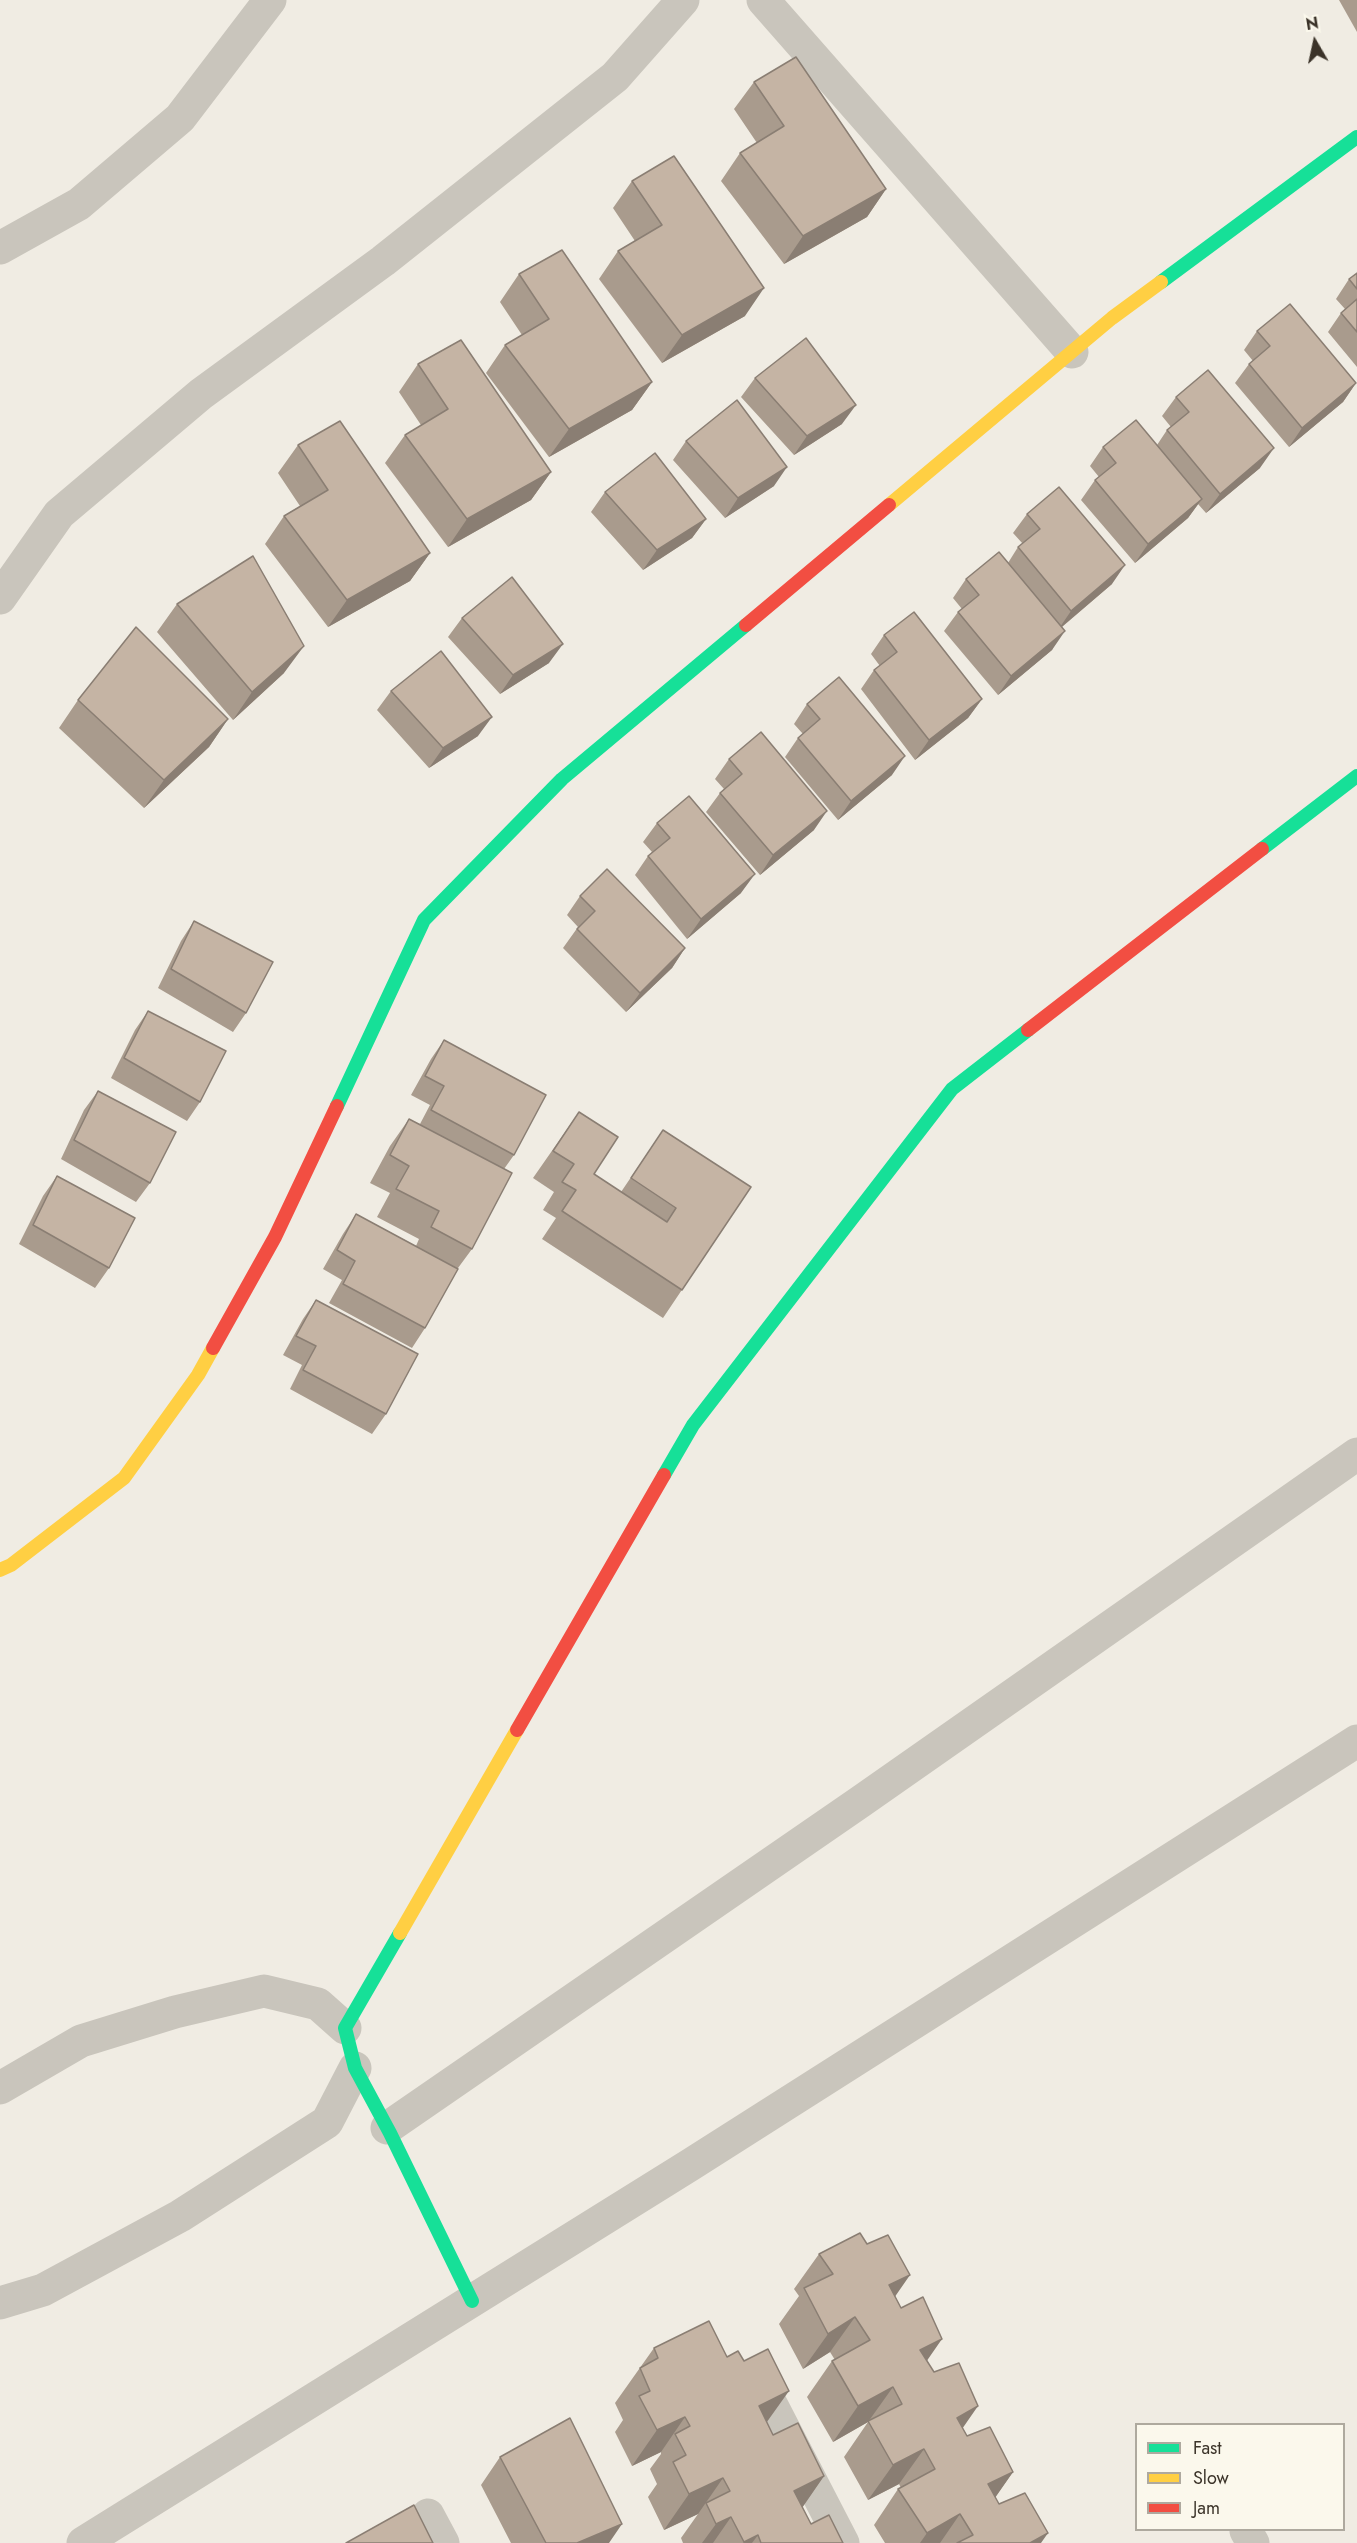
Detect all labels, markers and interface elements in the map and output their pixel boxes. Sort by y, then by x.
text: N [1304,11,1320,36]
north arrow [1285,12,1345,72]
legend [1135,2423,1345,2531]
text: Fast [1193,2435,1222,2461]
text: Slow [1193,2465,1229,2491]
text: Jam [1193,2495,1220,2521]

